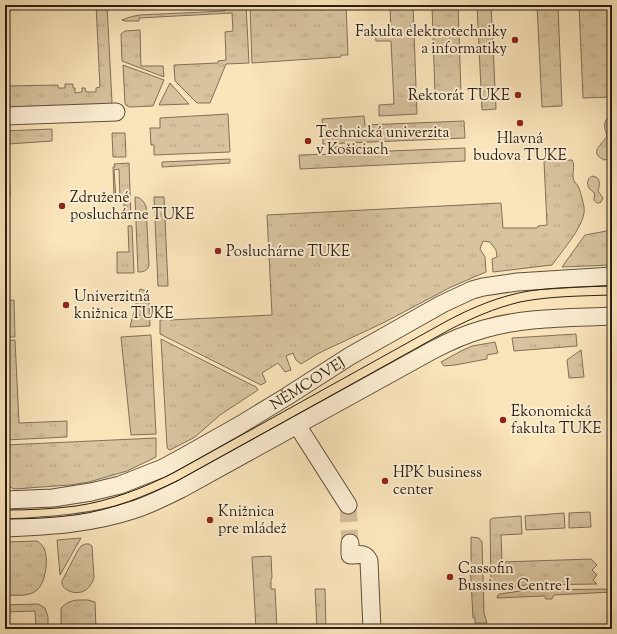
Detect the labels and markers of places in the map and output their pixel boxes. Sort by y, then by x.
place label: Fakulta elektrotechniky a informatiky [355,22,508,60]
marker: Fakulta elektrotechniky a informatiky [510,35,520,45]
place label: Rektorát TUKE [408,86,510,107]
marker: Rektorát TUKE [513,90,523,100]
marker: Hlavná budova TUKE [515,118,525,128]
place label: Technická univerzita v Košiciach [316,123,449,161]
place label: Hlavná budova TUKE [473,129,567,167]
marker: Technická univerzita v Košiciach [303,136,313,146]
place label: Združené posluchárne TUKE [70,188,195,226]
marker: Združené posluchárne TUKE [57,201,67,211]
place label: Posluchárne TUKE [226,242,350,263]
marker: Posluchárne TUKE [213,246,223,256]
place label: Univerzitná knižnica TUKE [74,287,174,325]
marker: Univerzitná knižnica TUKE [61,300,71,310]
place label: Ekonomická fakulta TUKE [511,402,602,440]
marker: Ekonomická fakulta TUKE [498,415,508,425]
place label: HPK business center [393,463,482,501]
marker: HPK business center [380,476,390,486]
place label: Knižnica pre mládež [218,502,287,540]
marker: Knižnica pre mládež [205,515,215,525]
place label: Cassofin Bussines Centre I [458,559,570,597]
marker: Cassofin Bussines Centre I [445,572,455,582]

